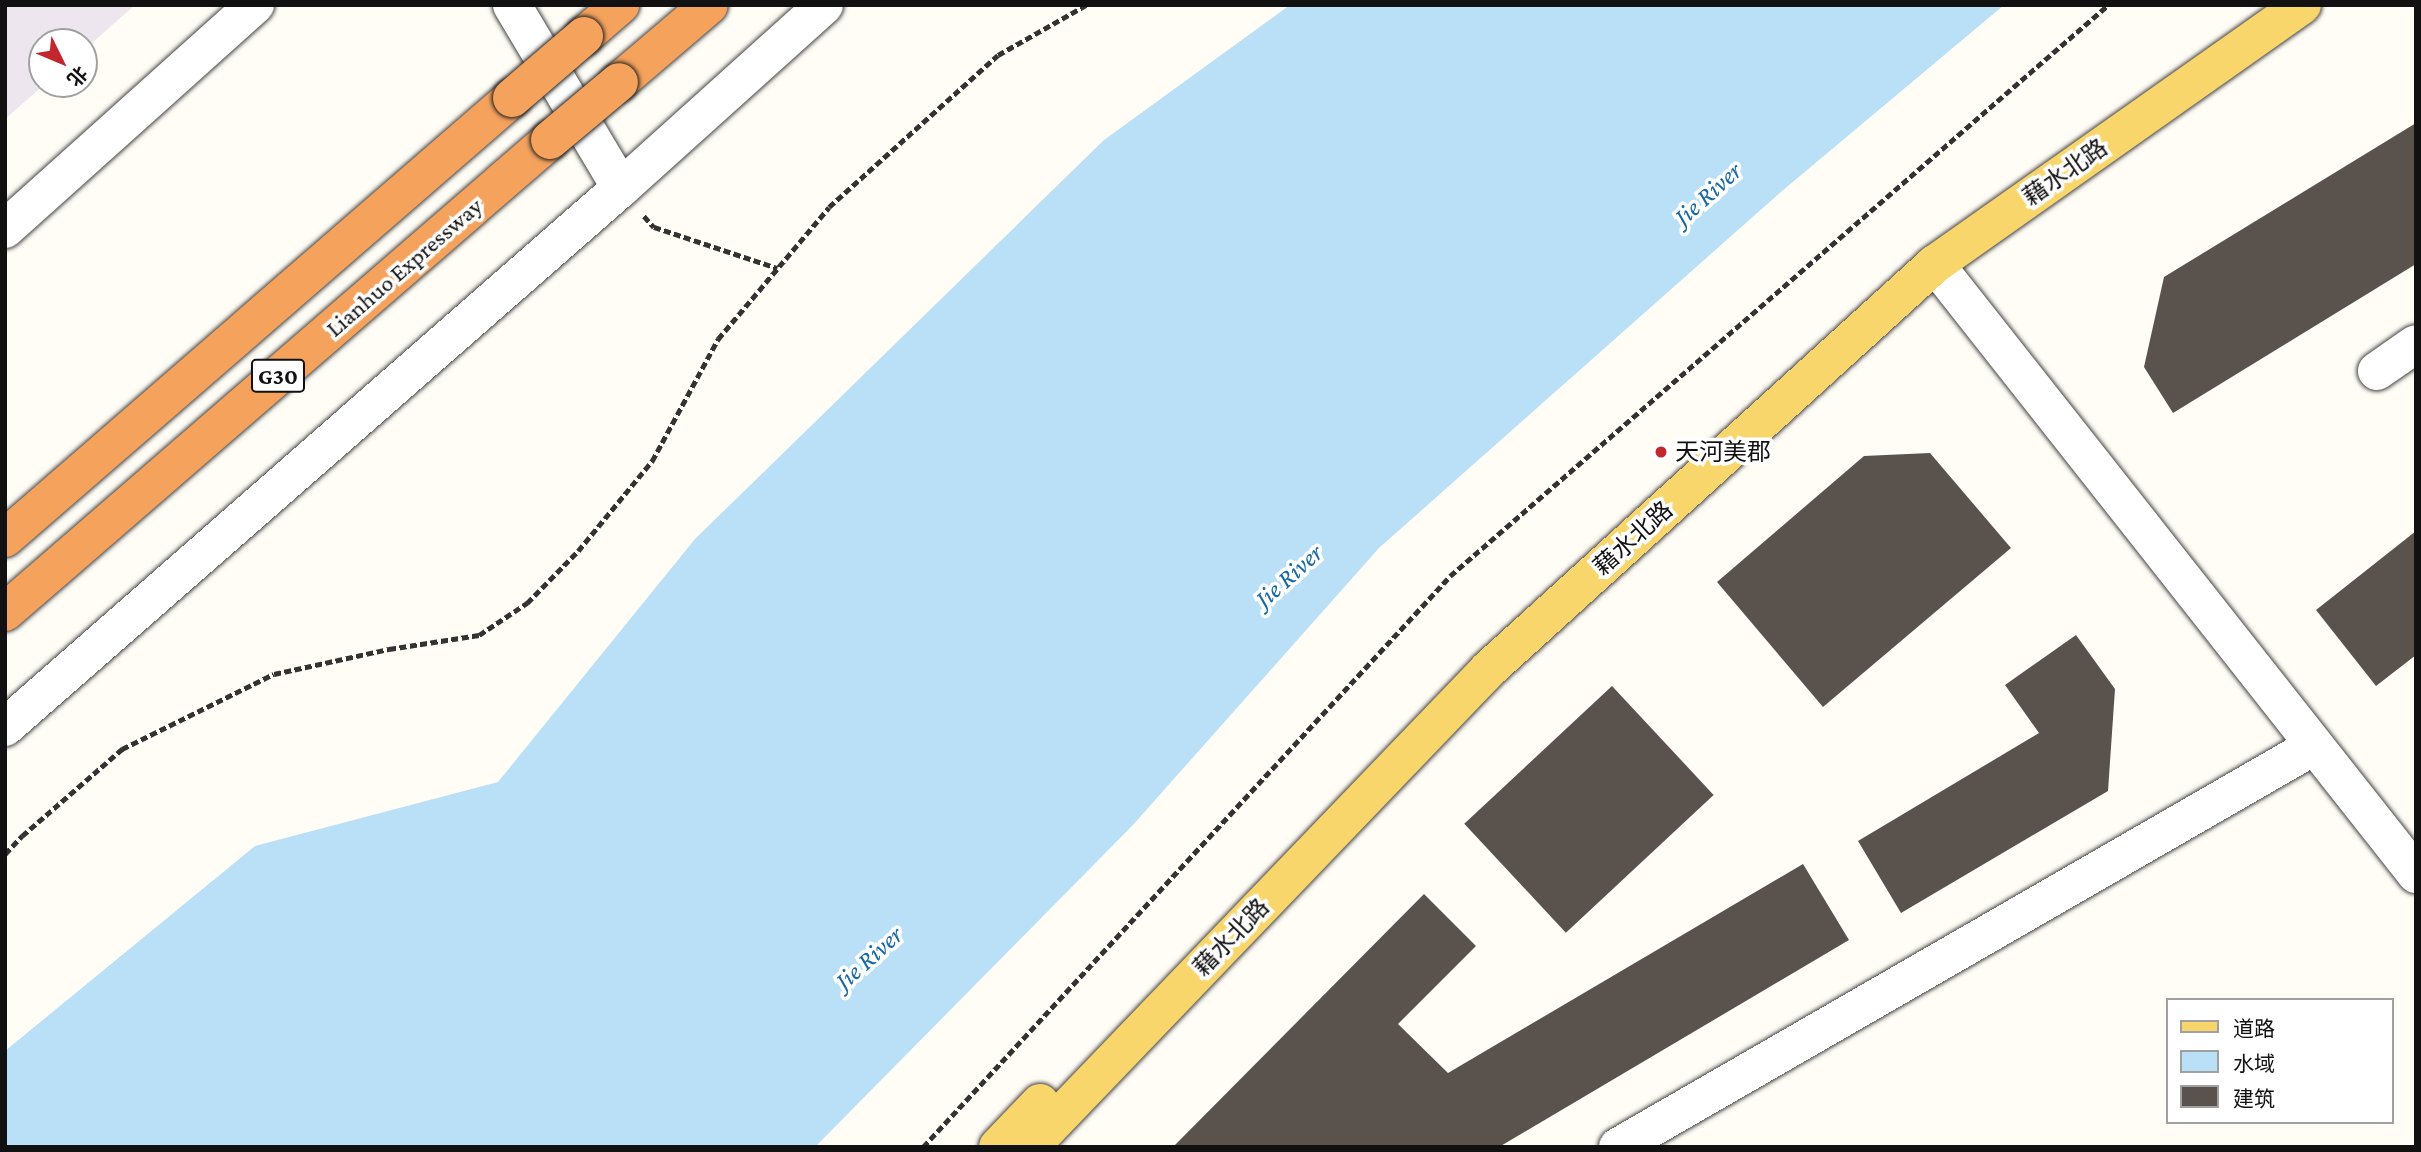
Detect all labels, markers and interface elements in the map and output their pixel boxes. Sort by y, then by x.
north arrow [28,28,98,98]
text: 北 [63,62,91,90]
street label: 藉水北路 [2017,133,2113,211]
water label: Jie River [1668,156,1748,232]
street label: Lianhuo Expressway [320,191,488,343]
road number: G30 [250,356,306,396]
place label: 天河美郡 [1675,438,1771,466]
marker: 天河美郡 [1653,444,1669,460]
street label: 藉水北路 [1588,495,1678,581]
water label: Jie River [1249,538,1329,614]
street label: 藉水北路 [1187,892,1275,982]
water label: Jie River [829,920,909,996]
legend [2166,998,2393,1124]
text: 道路 [2233,1017,2275,1041]
text: 水域 [2233,1052,2275,1076]
text: 建筑 [2233,1087,2275,1111]

